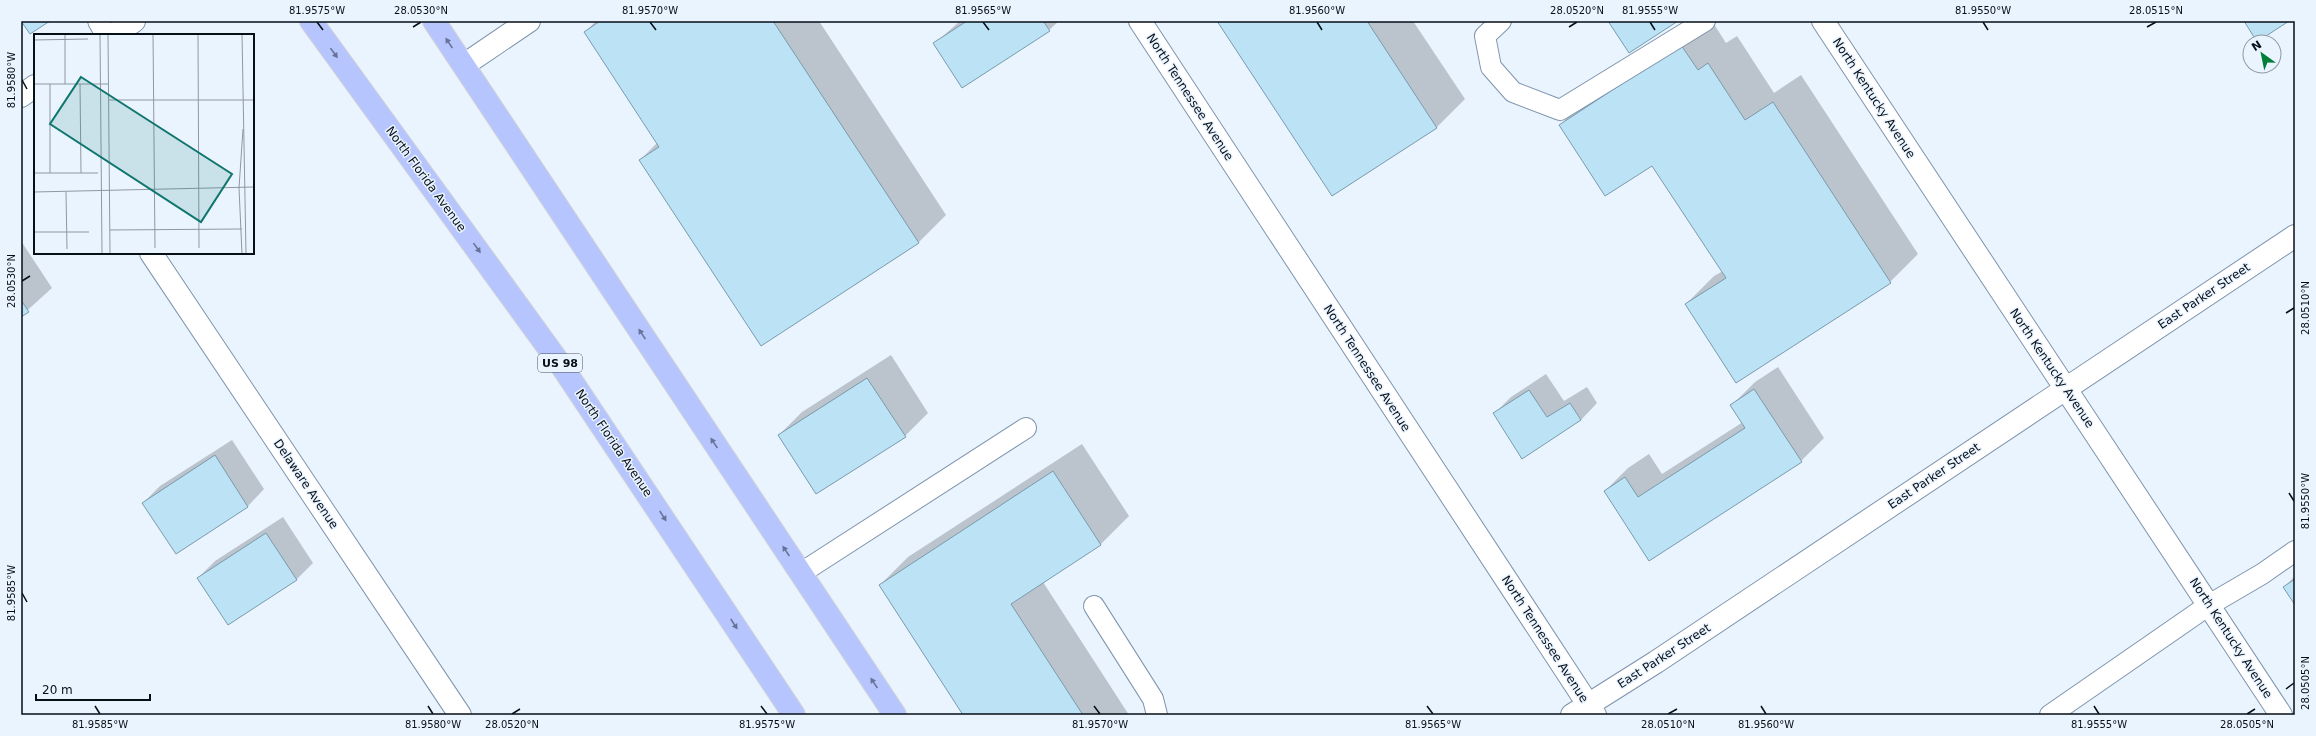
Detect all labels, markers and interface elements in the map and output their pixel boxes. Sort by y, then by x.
text: 81.9575°W [289,5,345,16]
text: 28.0530°N [394,5,448,16]
text: 81.9570°W [622,5,678,16]
text: 81.9565°W [955,5,1011,16]
text: 81.9560°W [1289,5,1345,16]
text: 28.0520°N [1550,5,1604,16]
text: 81.9555°W [1622,5,1678,16]
text: 81.9550°W [1955,5,2011,16]
text: 28.0515°N [2129,5,2183,16]
street label: North Tennessee Avenue [1144,31,1236,163]
inset map [34,34,254,254]
north arrow [2242,34,2282,74]
street label: North Kentucky Avenue [1830,35,1918,161]
one-way arrow [445,38,453,48]
text: N [2249,38,2264,54]
one-way arrow [330,47,338,58]
text: 81.9580°W [6,52,17,108]
street label: North Florida Avenue [383,124,469,234]
one-way arrow [472,243,481,254]
text: 28.0530°N [6,254,17,308]
street label: East Parker Street [2155,260,2253,332]
text: 28.0510°N [2300,281,2311,335]
street label: North Tennessee Avenue [1321,302,1413,434]
street label: North Kentucky Avenue [2007,306,2097,430]
one-way arrow [639,328,646,340]
road number: US 98 [538,354,582,372]
street label: North Florida Avenue [573,387,655,499]
street label: Delaware Avenue [271,437,341,531]
one-way arrow [710,437,718,448]
street label: East Parker Street [1885,440,1983,512]
text: 81.9550°W [2300,473,2311,529]
one-way arrow [659,511,667,521]
one-way arrow [782,546,790,556]
text: 81.9585°W [6,565,17,621]
street label: North Tennessee Avenue [1499,573,1591,705]
street label: North Kentucky Avenue [2187,575,2275,701]
one-way arrow [731,618,738,630]
street label: East Parker Street [1615,621,1713,691]
text: 28.0505°N [2300,656,2311,710]
scale bar [36,676,150,702]
one-way arrow [870,677,878,688]
text: 20 m [42,683,73,697]
text: 81.9585°W [72,719,128,730]
text: 81.9580°W [405,719,461,730]
text: 28.0520°N [485,719,539,730]
text: 81.9575°W [739,719,795,730]
text: 81.9570°W [1072,719,1128,730]
text: 81.9565°W [1405,719,1461,730]
text: 28.0510°N [1641,719,1695,730]
text: 81.9560°W [1738,719,1794,730]
text: 81.9555°W [2071,719,2127,730]
text: 28.0505°N [2220,719,2274,730]

